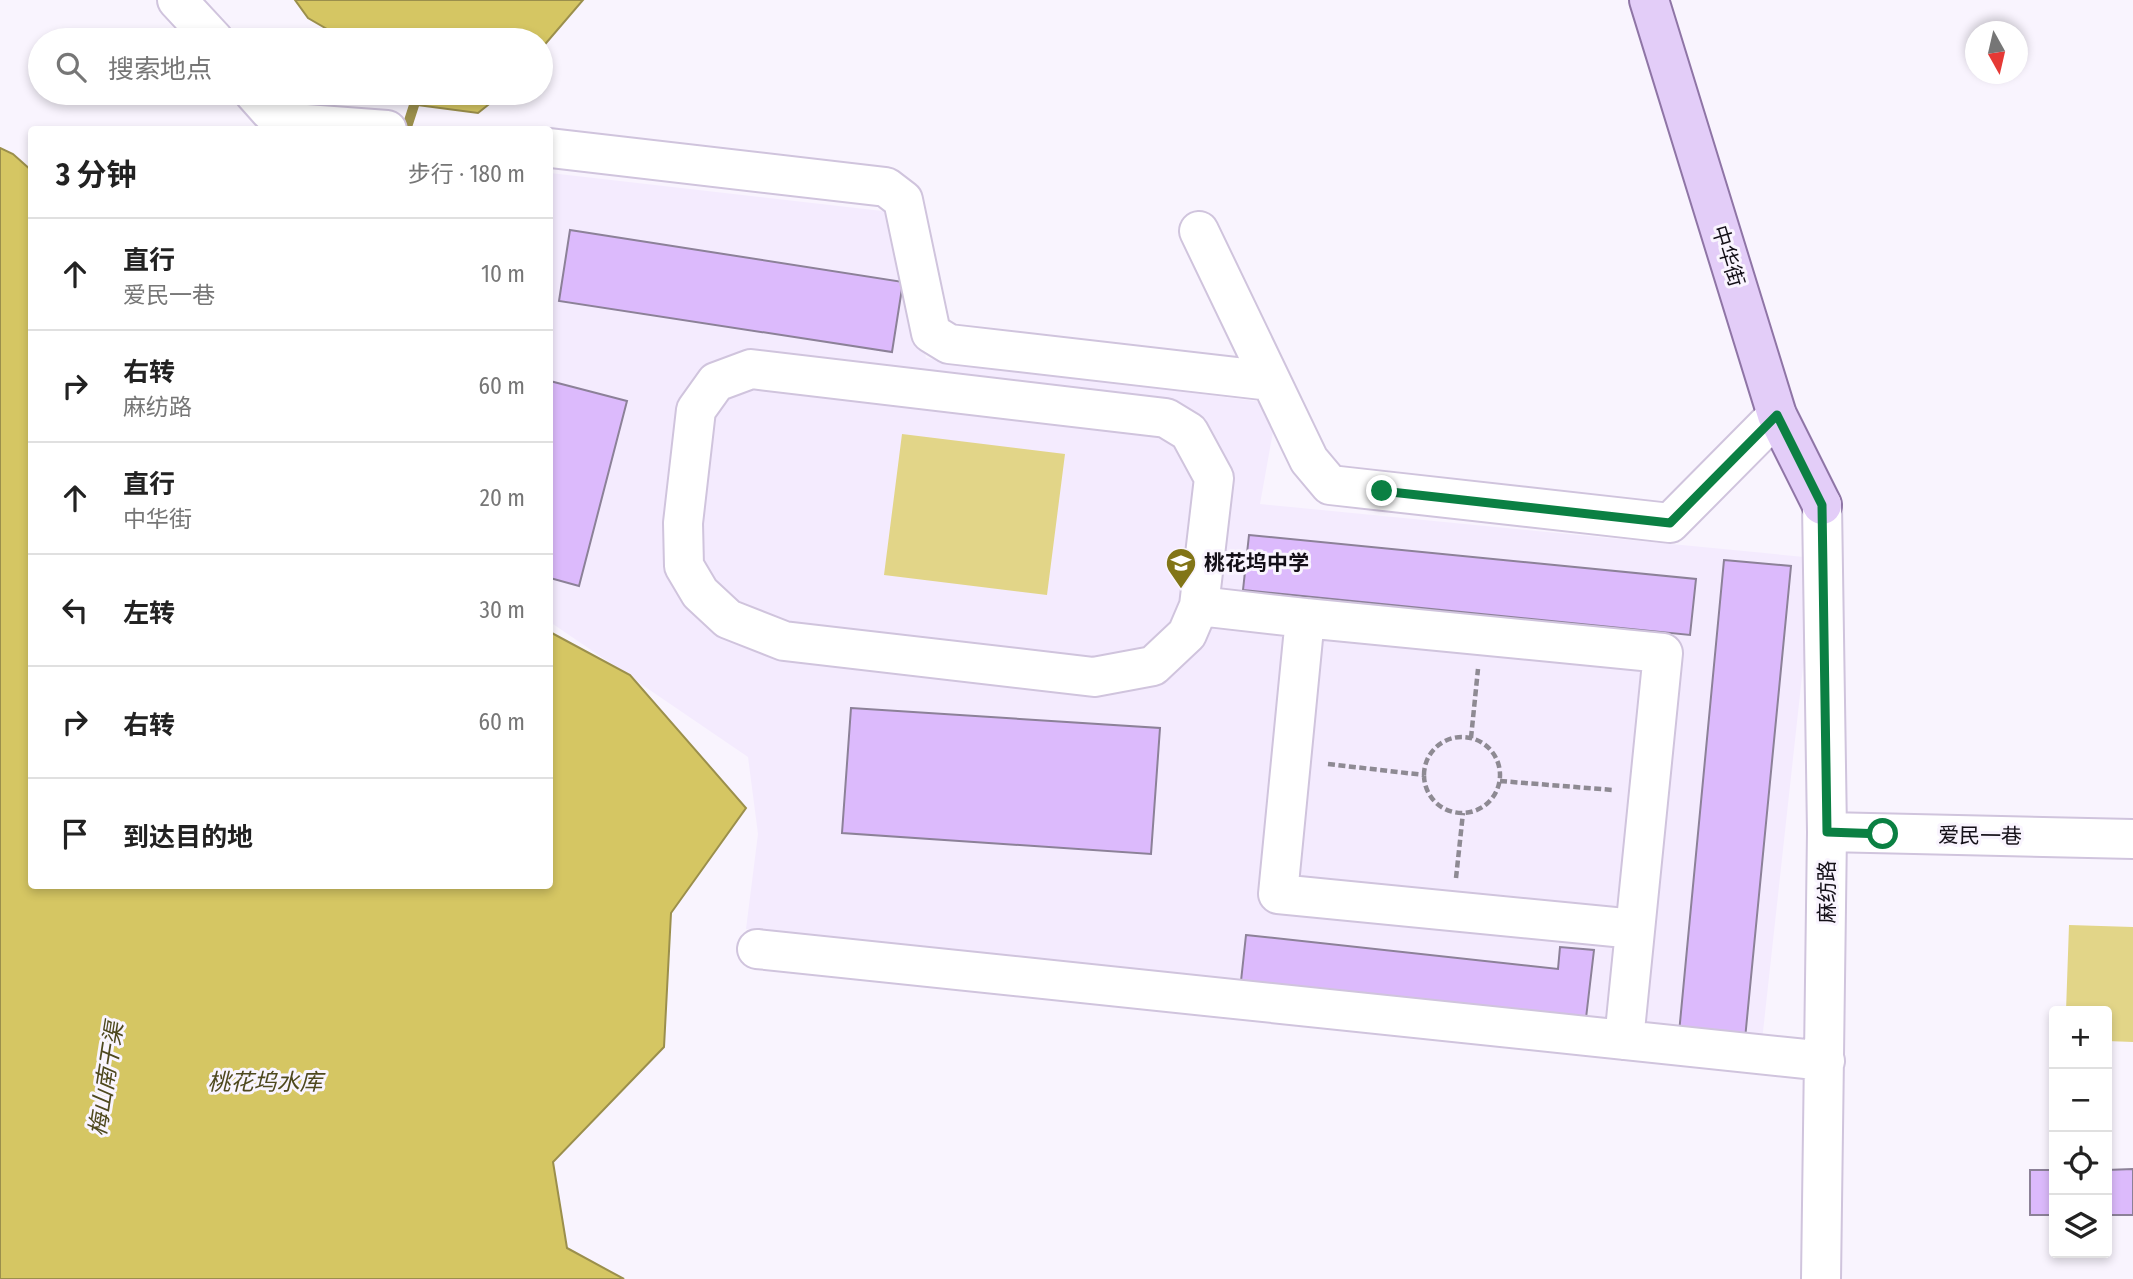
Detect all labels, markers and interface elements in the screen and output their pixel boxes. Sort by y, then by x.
north arrow [1965,21,2028,84]
search box [28,28,553,105]
icon: search [52,48,90,86]
text: 搜索地点 [108,54,212,85]
text: 3 分钟 [56,157,136,193]
text: 步行 · 180 m [408,160,525,188]
street label: 中华街 [1706,222,1750,290]
text: 直行 [123,245,175,276]
icon: ahead [56,255,94,293]
text: 10 m [481,260,525,288]
text: 爱民一巷 [123,281,215,309]
text: 右转 [123,357,175,388]
icon: right [56,367,94,405]
text: 60 m [479,372,525,400]
text: 麻纺路 [123,393,192,421]
text: 直行 [123,469,175,500]
route end [1366,475,1397,506]
icon: ahead [56,479,94,517]
text: 20 m [480,484,525,512]
text: 中华街 [123,505,192,533]
school or university icon: 桃花坞中学 [1164,546,1198,590]
place label: 桃花坞中学 [1204,550,1309,576]
icon: left [56,591,94,629]
text: 30 m [480,596,525,624]
text: 左转 [123,598,175,629]
icon: right [56,703,94,741]
text: 60 m [479,708,525,736]
text: 右转 [123,710,175,741]
icon: arrive [56,815,94,853]
route start [1867,818,1898,849]
text: 到达目的地 [123,822,253,853]
street label: 爱民一巷 [1938,822,2022,850]
street label: 麻纺路 [1814,861,1840,924]
map controls [2049,1006,2112,1258]
button: + [2049,1006,2112,1069]
water label: 梅山南干渠 [83,1017,129,1138]
water label: 桃花坞水库 [208,1068,327,1096]
button: − [2049,1069,2112,1132]
button: locate [2049,1132,2112,1195]
button: layers [2049,1195,2112,1258]

